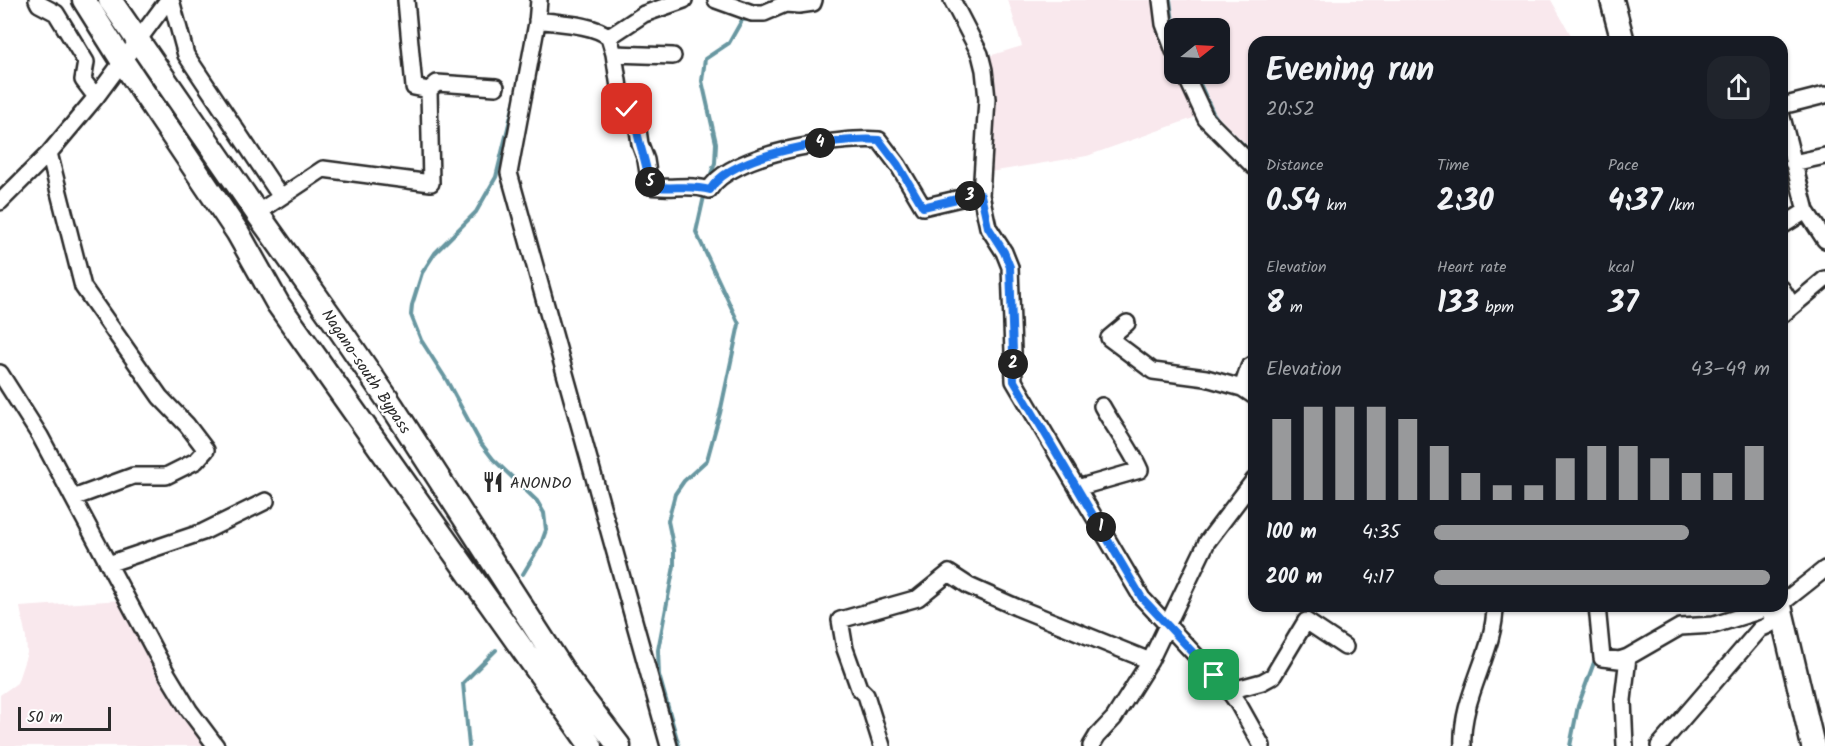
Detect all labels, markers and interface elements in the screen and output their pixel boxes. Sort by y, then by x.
north arrow [1164,18,1230,84]
map controls [1164,18,1230,84]
text: Evening run [1266,45,1434,98]
button: share [1707,56,1770,119]
pin [601,83,652,134]
icon: check [610,92,643,125]
text: 20:52 [1266,94,1315,126]
pin: 4 [805,128,835,158]
text: 4 [816,130,824,155]
text: Distance [1266,153,1324,178]
text: Time [1437,153,1469,178]
text: Pace [1608,153,1639,178]
pin: 5 [635,167,665,197]
text: 5 [646,169,654,194]
text: 0.54 [1266,178,1320,226]
text: 2:30 [1437,178,1494,226]
text: 4:37 [1608,178,1662,226]
pin: 3 [955,181,985,211]
text: 3 [966,183,974,208]
text: km [1320,193,1347,218]
text: /km [1662,193,1695,218]
text: Elevation [1266,255,1327,280]
text: Heart rate [1437,255,1507,280]
text: kcal [1608,255,1634,280]
text: 8 [1266,280,1284,328]
text: 133 [1437,280,1479,328]
text: 37 [1608,280,1639,328]
text: m [1284,295,1303,320]
text: bpm [1479,295,1514,320]
street label: Nagano-south Bypass [315,304,417,439]
pin: 2 [998,349,1028,379]
text: 2 [1008,351,1018,376]
text: Elevation [1266,354,1342,386]
text: 43–49 m [1691,354,1770,386]
restaurant icon: ANONDO [481,470,505,494]
place label: ANONDO [510,471,572,496]
pin: 1 [1086,512,1116,542]
text: 1 [1099,514,1103,539]
text: 100 m [1266,517,1317,549]
text: 4:35 [1362,517,1400,549]
text: 200 m [1266,562,1322,594]
text: 4:17 [1362,562,1393,594]
pin [1188,649,1239,700]
icon: arrive [1197,658,1230,691]
scale bar [18,704,111,732]
text: 50 m [27,705,63,730]

